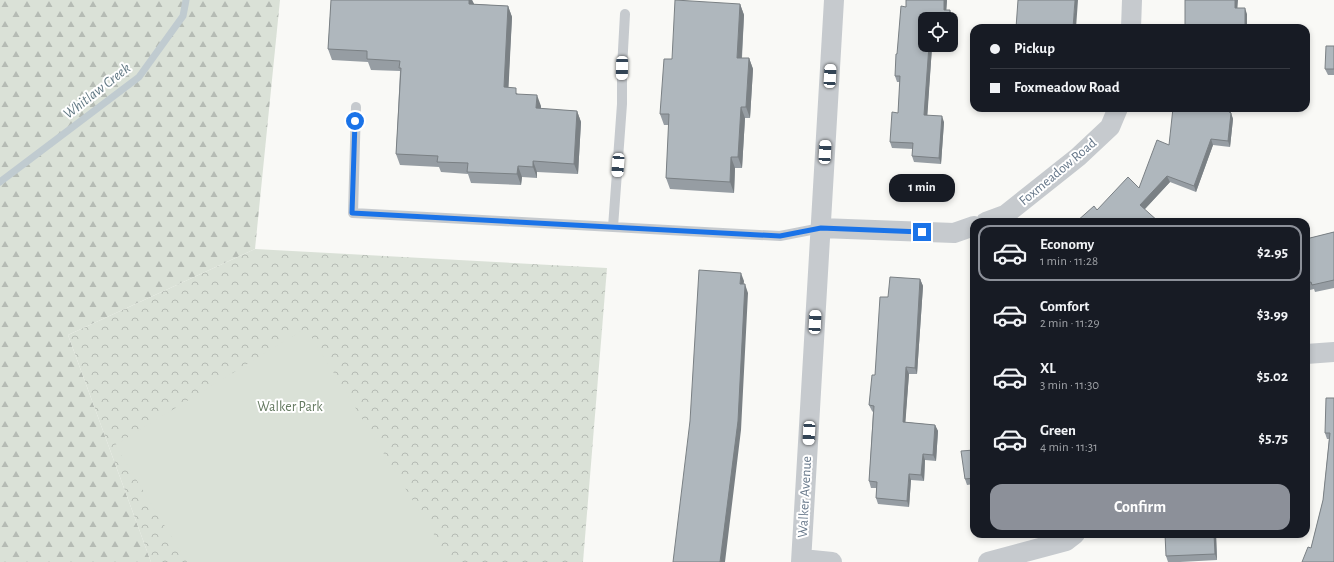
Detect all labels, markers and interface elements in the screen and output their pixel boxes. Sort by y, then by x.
map controls [918,12,958,52]
button: locate [918,12,958,52]
text: Pickup [1014,41,1055,56]
car [616,56,628,80]
water label: Whitlaw Creek [61,60,133,122]
car [823,64,837,88]
text: Foxmeadow Road [1014,80,1120,95]
route start [346,112,364,130]
street label: Foxmeadow Road [1017,136,1099,208]
car [818,140,832,164]
car [611,153,625,177]
callout: 1 min [889,174,955,202]
text: 1 min [908,181,936,194]
route end [913,223,931,241]
icon: car [992,235,1028,271]
text: Economy [1040,237,1094,252]
text: $2.95 [1257,245,1288,260]
text: 1 min · 11:28 [1040,255,1098,268]
icon: car [992,297,1028,333]
text: Comfort [1040,299,1089,314]
text: $3.99 [1257,307,1288,322]
car [808,310,822,334]
text: 2 min · 11:29 [1040,317,1100,330]
icon: car [992,359,1028,395]
text: XL [1040,361,1056,376]
text: $5.02 [1256,369,1288,384]
text: 3 min · 11:30 [1040,379,1099,392]
park label: Walker Park [257,400,323,414]
car [802,421,816,445]
icon: car [992,421,1028,457]
text: Green [1040,423,1076,438]
text: $5.75 [1258,431,1288,446]
text: 4 min · 11:31 [1040,441,1098,454]
street label: Walker Avenue [796,456,814,538]
button: Confirm [990,484,1290,530]

